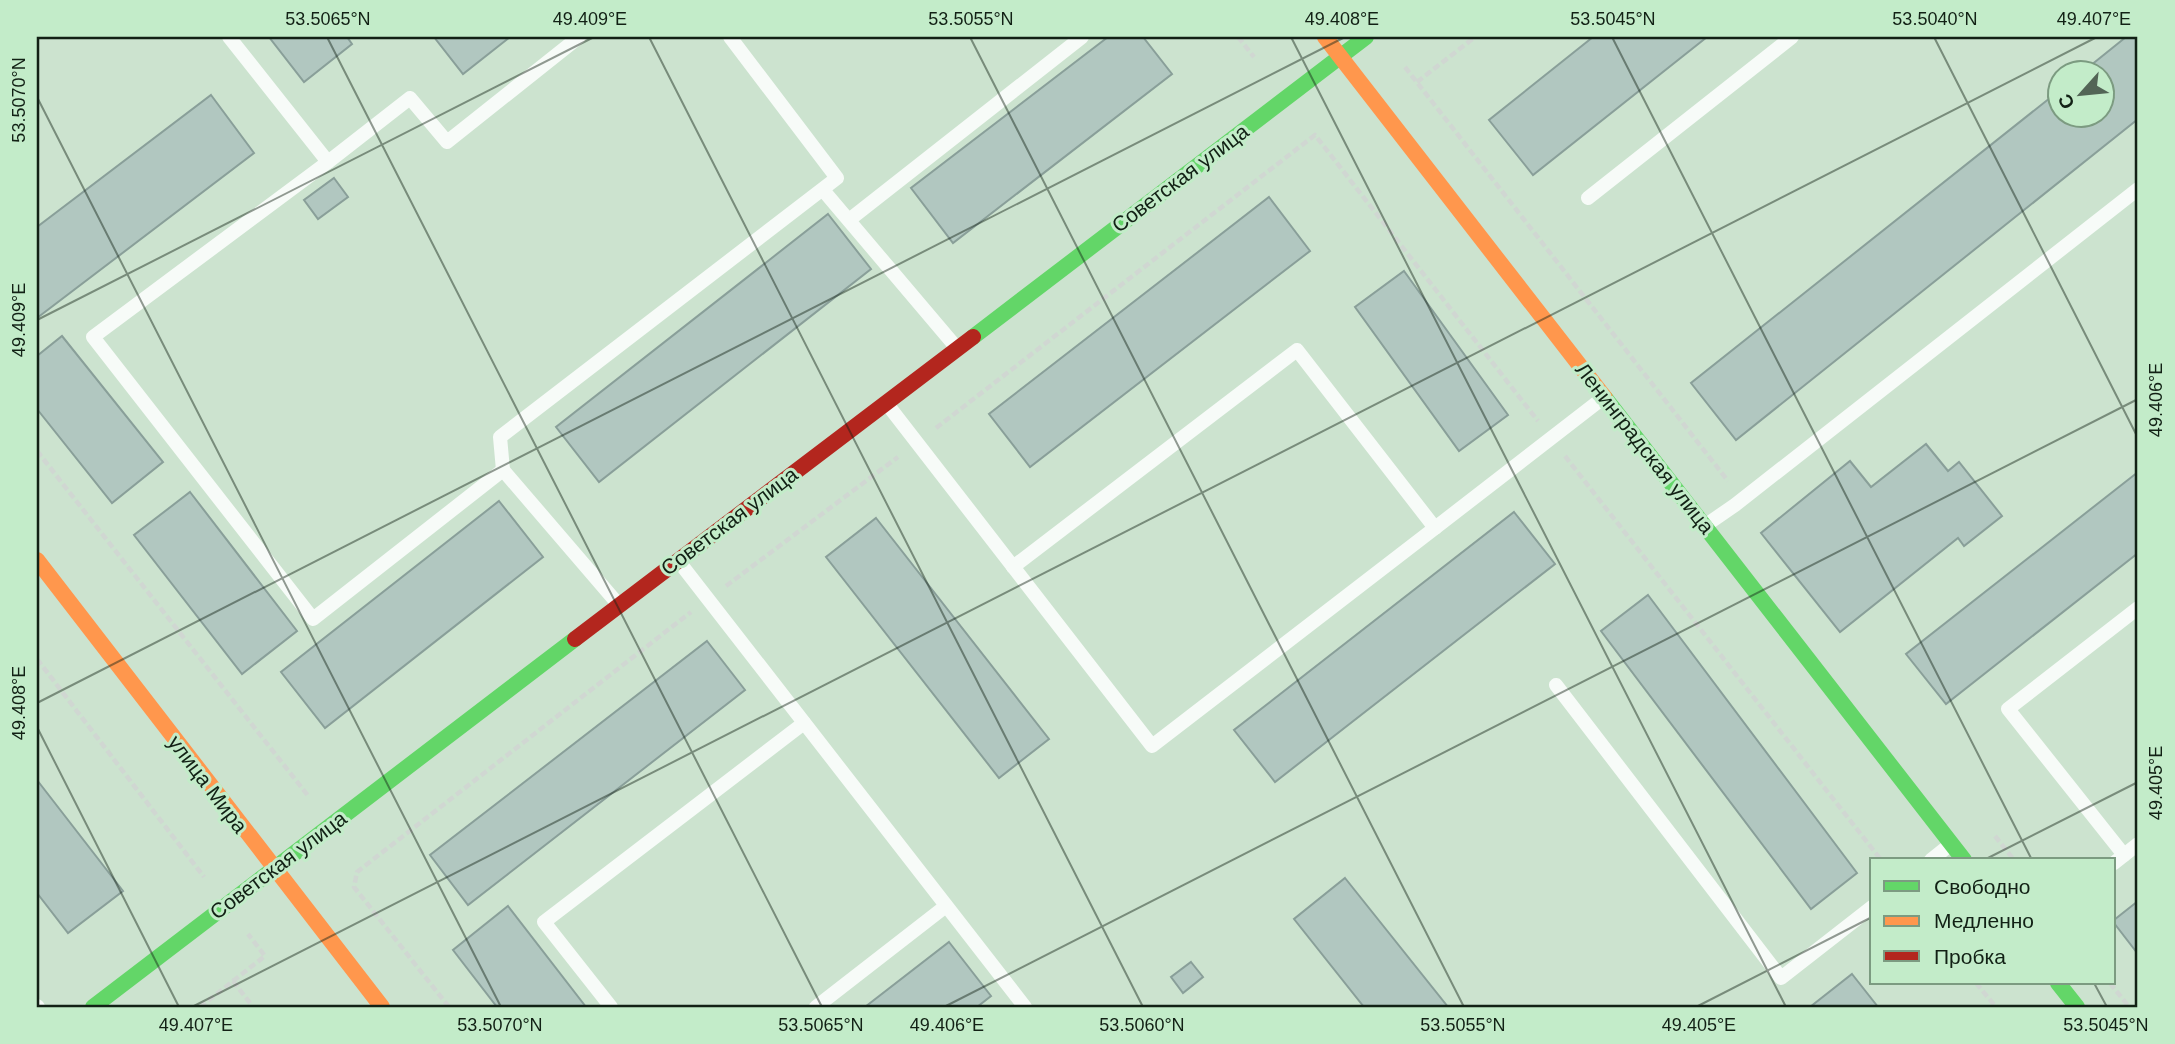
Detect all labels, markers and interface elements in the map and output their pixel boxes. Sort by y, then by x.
text: 53.5065°N [285,9,371,29]
text: 49.409°E [553,9,627,29]
text: 53.5055°N [928,9,1014,29]
text: 49.408°E [1305,9,1379,29]
text: 53.5045°N [1570,9,1656,29]
text: 53.5040°N [1892,9,1978,29]
text: 49.407°E [2057,9,2131,29]
text: 53.5070°N [9,57,29,143]
north arrow [2046,60,2116,130]
text: С [2054,90,2079,112]
street label: Советская улица [1107,119,1253,237]
text: 49.409°E [9,283,29,357]
street label: Ленинградская улица [1571,358,1719,538]
text: 49.406°E [2146,363,2166,437]
street label: Советская улица [656,462,802,580]
text: 49.408°E [9,666,29,740]
street label: улица Мира [164,731,252,838]
text: 49.405°E [2146,746,2166,820]
street label: Советская улица [205,806,351,924]
legend [1870,858,2116,984]
text: Свободно [1934,875,2031,898]
text: Медленно [1934,909,2034,932]
text: Пробка [1934,945,2006,968]
text: 49.407°E [159,1015,233,1035]
text: 53.5070°N [457,1015,543,1035]
text: 53.5065°N [778,1015,864,1035]
text: 49.406°E [910,1015,984,1035]
text: 53.5060°N [1099,1015,1185,1035]
text: 53.5055°N [1420,1015,1506,1035]
text: 49.405°E [1662,1015,1736,1035]
text: 53.5045°N [2063,1015,2149,1035]

